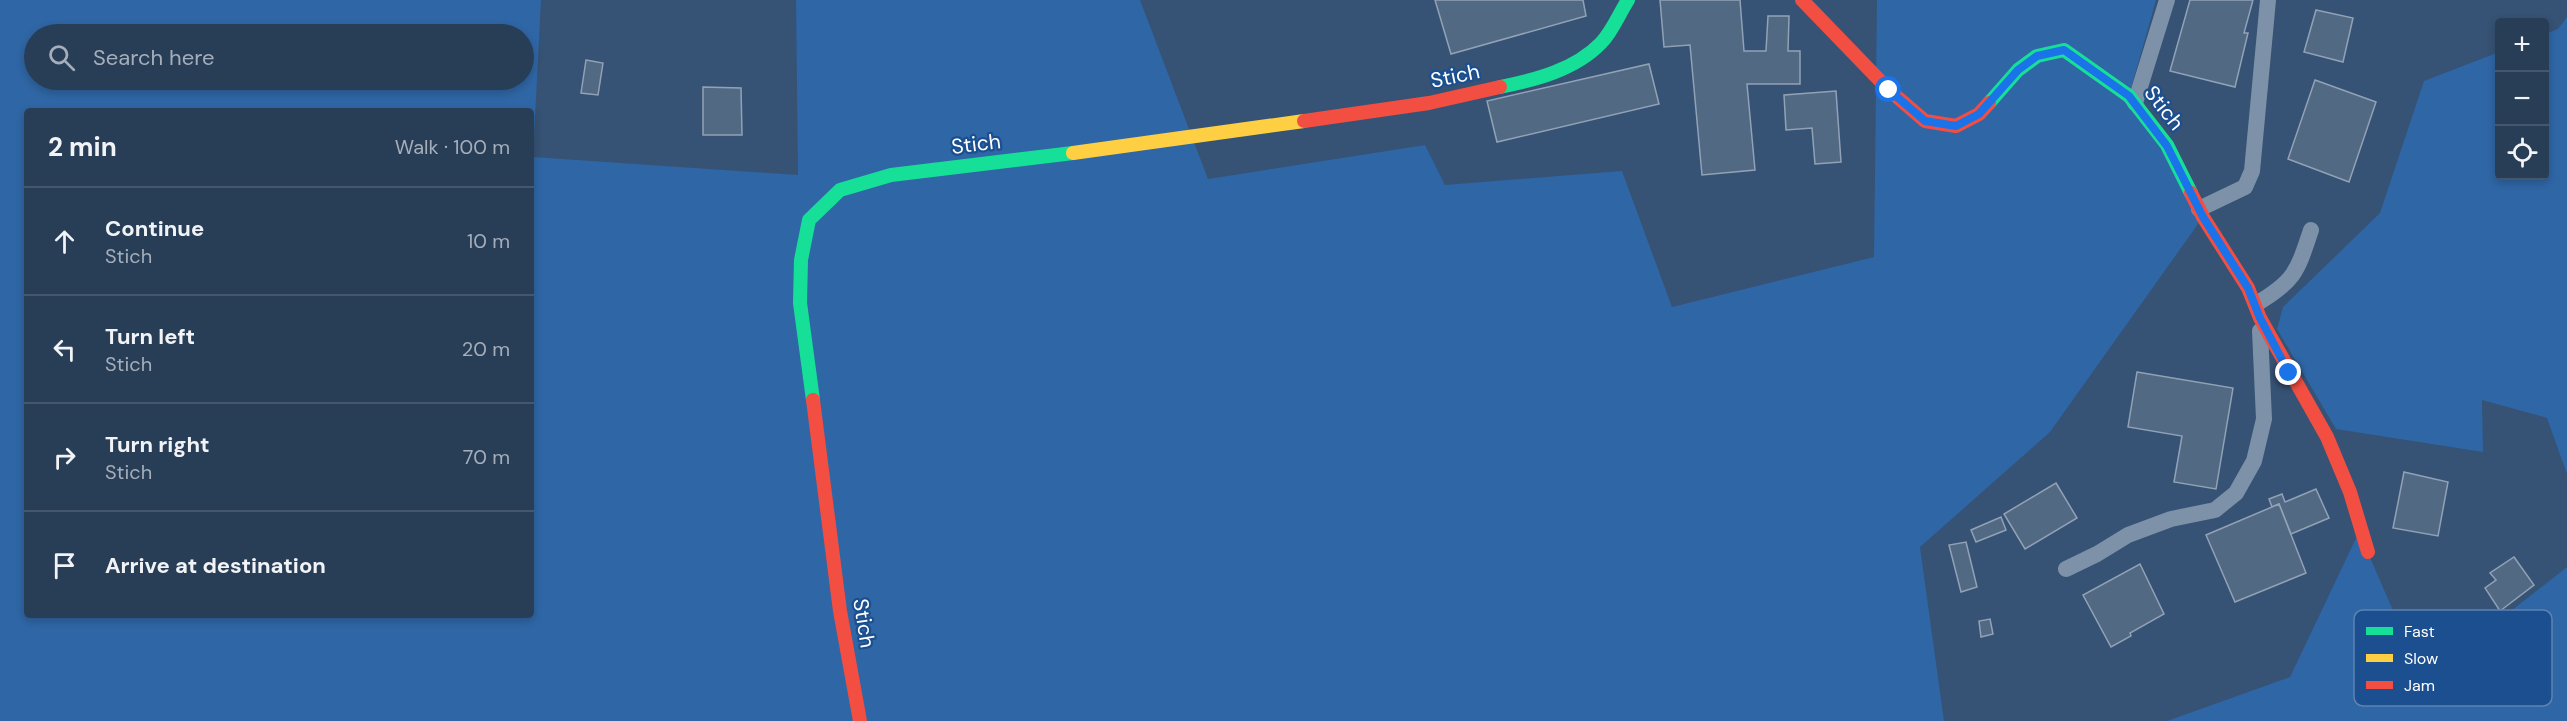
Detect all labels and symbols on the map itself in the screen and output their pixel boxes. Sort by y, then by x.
street label: Stich [1428,57,1482,95]
route start [1875,76,1901,102]
street label: Stich [2138,80,2190,136]
street label: Stich [950,127,1002,161]
route end [2275,359,2301,385]
street label: Stich [846,596,882,650]
legend [2354,610,2552,706]
text: Fast [2404,621,2435,642]
text: Slow [2404,648,2438,669]
text: Jam [2404,675,2435,696]

